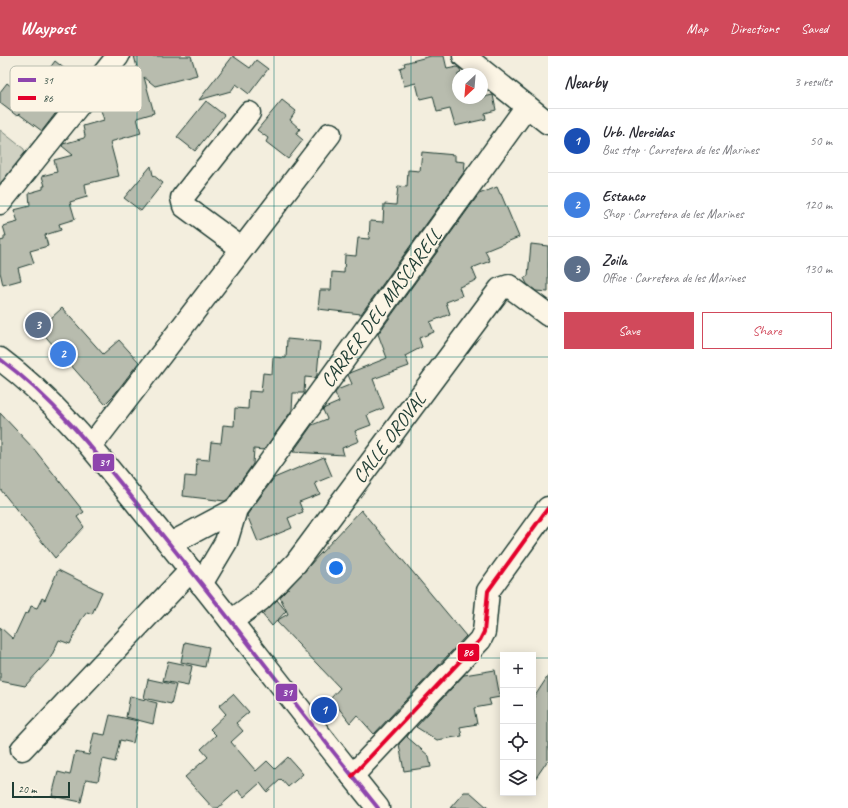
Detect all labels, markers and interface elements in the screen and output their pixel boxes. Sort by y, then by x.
text: Waypost [20,16,75,40]
text: Map [687,20,708,37]
text: Directions [730,20,779,37]
text: Saved [801,20,828,37]
legend [10,66,142,112]
north arrow [452,68,488,104]
text: Nearby [564,72,607,93]
text: 31 [43,73,54,87]
text: 3 results [794,74,832,90]
text: 86 [43,91,54,105]
text: Urb. Nereidas [602,123,674,142]
text: 1 [574,133,580,149]
text: 50 m [810,133,832,149]
text: Bus stop · Carretera de les Marines [602,142,759,158]
text: Estanco [602,187,645,206]
text: 2 [574,197,580,213]
text: 120 m [804,197,832,213]
text: Shop · Carretera de les Marines [602,206,743,222]
street label: CARRER DEL MASCARELL [315,223,447,392]
text: Zoila [602,251,627,270]
text: 3 [574,261,580,277]
text: 130 m [804,261,832,277]
text: Office · Carretera de les Marines [602,270,745,286]
pin: 3 [25,310,51,340]
button: Save [564,312,694,349]
button: Share [702,312,832,349]
pin: 2 [50,339,76,369]
street label: CALLE OROVAL [347,387,431,488]
line badge: 31 [92,453,115,472]
text: 31 [99,455,110,469]
your location [326,558,346,578]
line badge: 86 [457,643,480,662]
text: 86 [463,645,474,659]
map controls [500,652,536,796]
button: + [500,652,536,688]
line badge: 31 [275,683,298,702]
text: 31 [282,685,293,699]
button: − [500,688,536,724]
pin: 1 [311,695,337,725]
button: locate [500,724,536,760]
button: layers [500,760,536,796]
scale bar [12,780,70,799]
text: 20 m [18,782,37,796]

